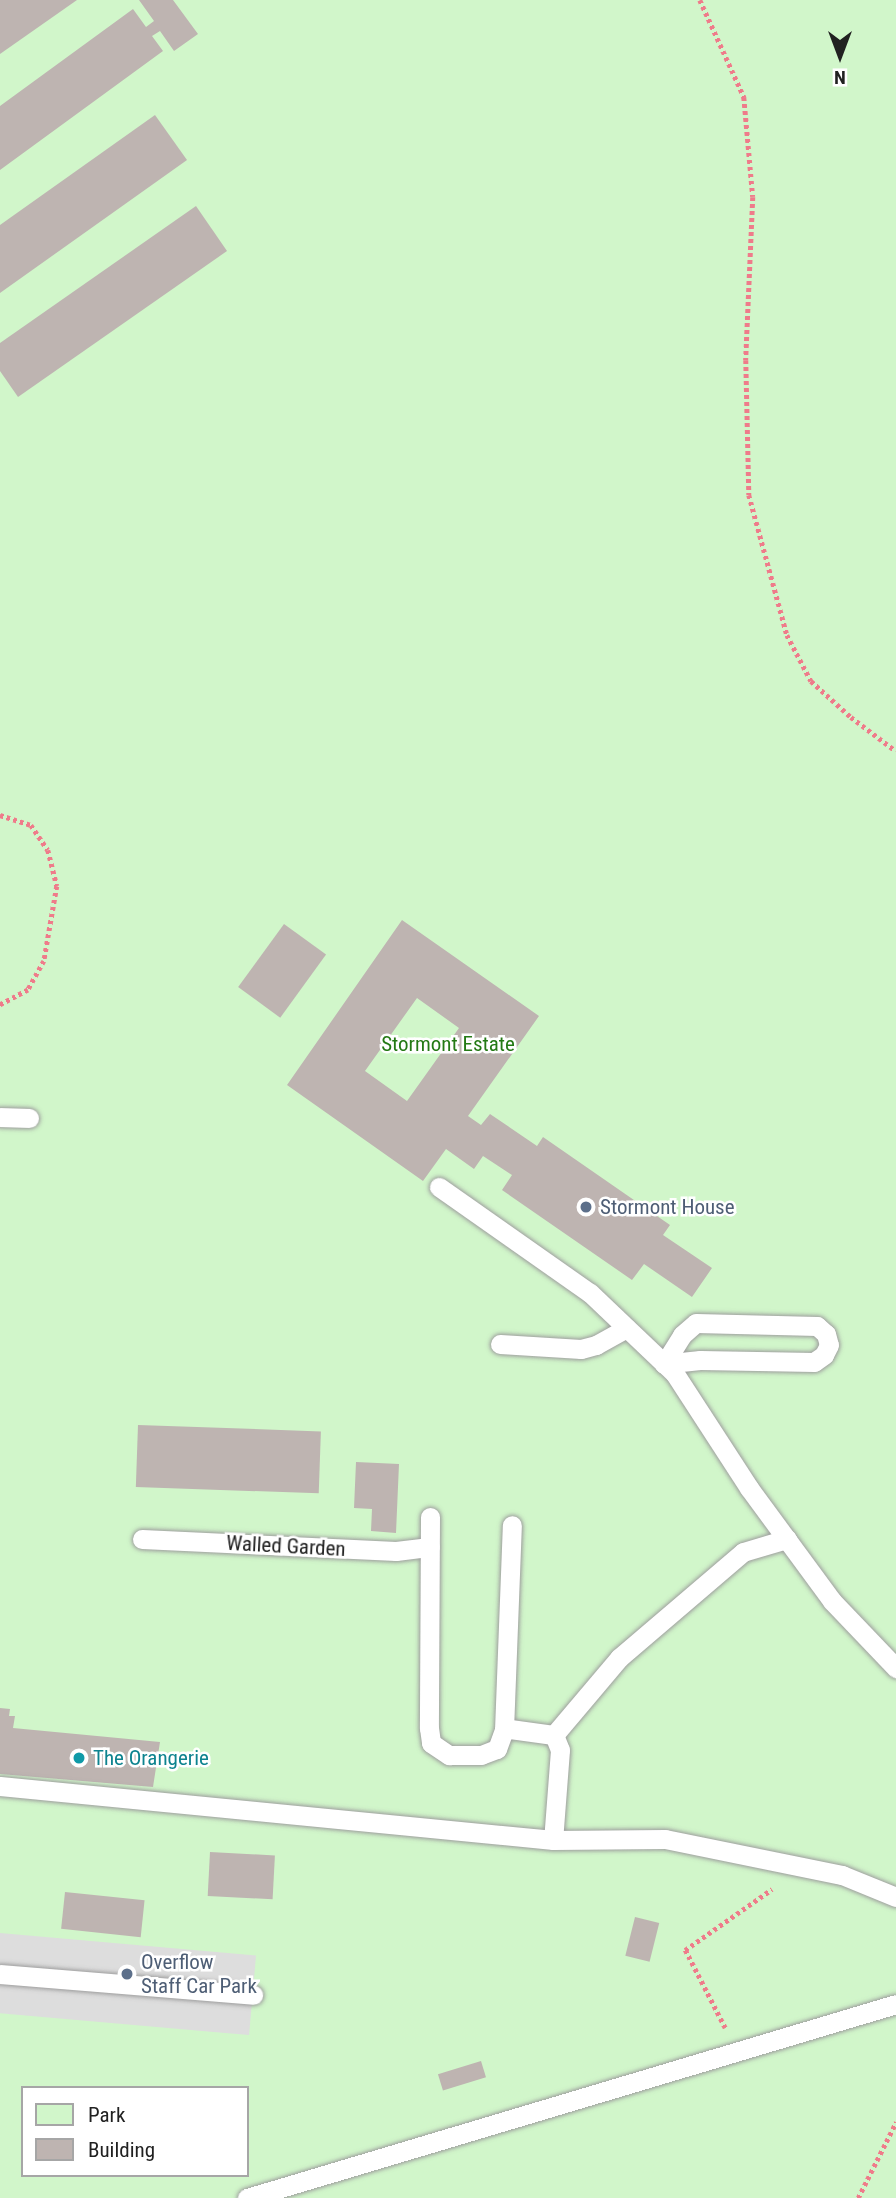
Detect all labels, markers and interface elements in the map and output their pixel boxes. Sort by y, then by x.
north arrow [805,21,875,91]
text: N [834,66,846,89]
park label: Stormont Estate [381,1031,515,1057]
place label: Stormont House [600,1194,735,1220]
marker: Stormont House [578,1199,594,1215]
street label: Walled Garden [226,1530,346,1562]
place label: The Orangerie [93,1745,209,1771]
marker: The Orangerie [71,1750,87,1766]
place label: Overflow Staff Car Park [141,1949,257,1999]
marker: Overflow Staff Car Park [119,1966,135,1982]
legend [21,2086,248,2177]
text: Park [88,2103,125,2127]
text: Building [88,2138,155,2162]

